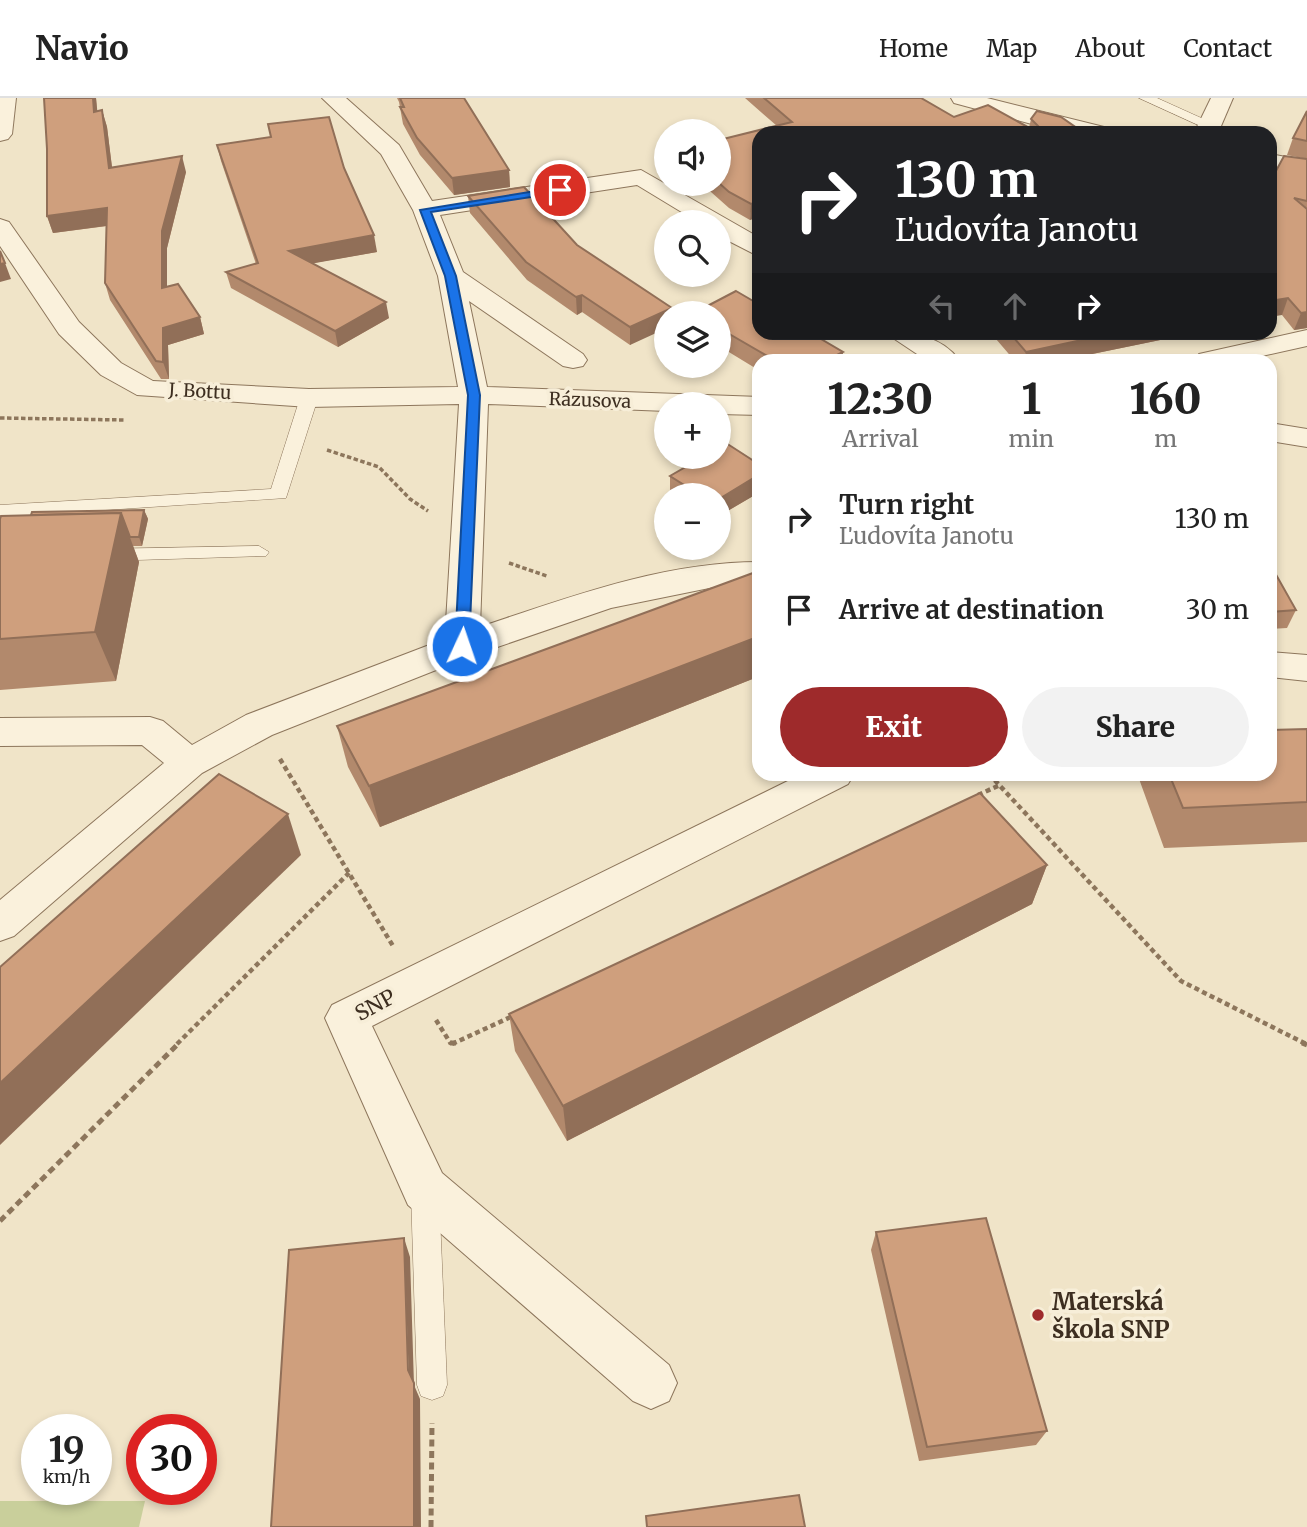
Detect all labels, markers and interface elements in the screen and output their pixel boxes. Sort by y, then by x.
text: Navio [35,28,129,69]
text: Home [879,33,948,64]
text: Map [986,33,1037,64]
text: About [1075,33,1145,64]
text: Contact [1183,33,1272,64]
map controls [654,119,731,560]
button: sound [654,119,731,196]
text: 130 m [895,149,1038,210]
icon: right [780,154,871,245]
pin [530,160,590,220]
icon: arrive [541,171,579,209]
button: search [654,210,731,287]
text: Ľudovíta Janotu [895,210,1139,250]
icon: left [923,287,961,325]
icon: ahead [996,287,1034,325]
icon: right [1069,287,1107,325]
button: layers [654,301,731,378]
text: 12:30 [827,373,933,425]
text: 1 [1022,373,1041,425]
text: 160 [1130,373,1202,425]
street label: J. Bottu [167,378,232,404]
street label: Rázusova [548,387,632,413]
button: + [654,392,731,469]
text: Arrival [842,424,919,453]
text: min [1009,424,1054,453]
text: m [1154,424,1177,453]
button: − [654,483,731,560]
text: Turn right [839,488,974,521]
icon: right [780,500,818,538]
text: 130 m [1175,502,1249,535]
text: Ľudovíta Janotu [839,521,1014,550]
icon: arrive [780,591,818,629]
text: Arrive at destination [839,593,1104,626]
text: 30 m [1186,593,1249,626]
position arrow [425,609,499,683]
button: Exit [780,687,1008,767]
button: Share [1022,687,1249,767]
street label: SNP [350,983,400,1027]
place label: Materská škola SNP [1052,1286,1170,1345]
marker: Materská škola SNP [1030,1307,1046,1323]
speed limit sign: 30 [126,1414,217,1505]
text: 19 [48,1428,85,1472]
text: km/h [43,1465,90,1488]

